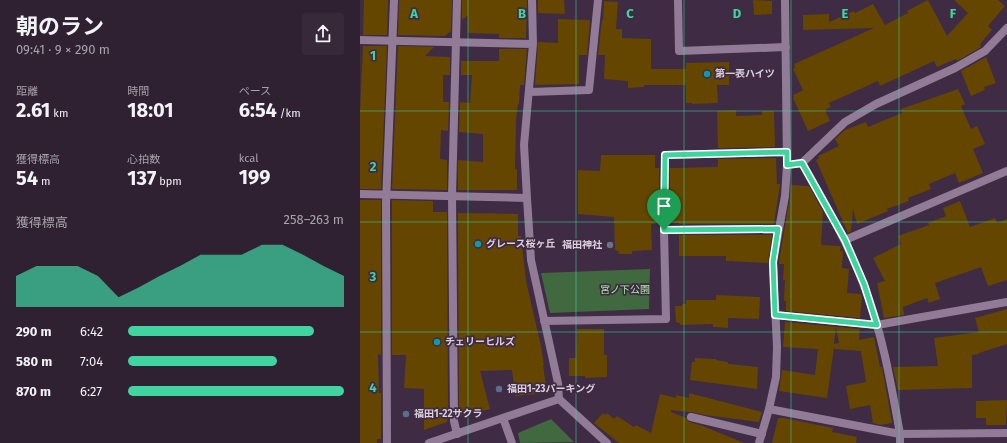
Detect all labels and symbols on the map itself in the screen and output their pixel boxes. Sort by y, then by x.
text: A [409,6,418,21]
text: B [518,6,526,21]
text: C [626,6,634,21]
text: D [733,6,742,21]
text: E [842,6,849,21]
text: F [950,6,957,21]
text: 1 [370,48,376,63]
place label: 第一表ハイツ [715,68,775,80]
marker: 第一表ハイツ [702,69,712,79]
text: 2 [370,159,377,174]
pin [647,189,681,230]
place label: グレース桜ヶ丘 [486,238,556,250]
marker: グレース桜ヶ丘 [473,239,483,249]
place label: 福田神社 [562,239,603,251]
marker: 福田神社 [605,240,615,250]
text: 3 [369,269,377,284]
park label: 宮ノ下公園 [600,284,650,296]
place label: チェリーヒルズ [445,336,515,348]
marker: チェリーヒルズ [432,337,442,347]
text: 4 [369,380,377,395]
place label: 福田1-23パーキング [507,383,595,395]
marker: 福田1-23パーキング [494,384,504,394]
place label: 福田1-22サクラ [414,408,483,420]
marker: 福田1-22サクラ [401,409,411,419]

